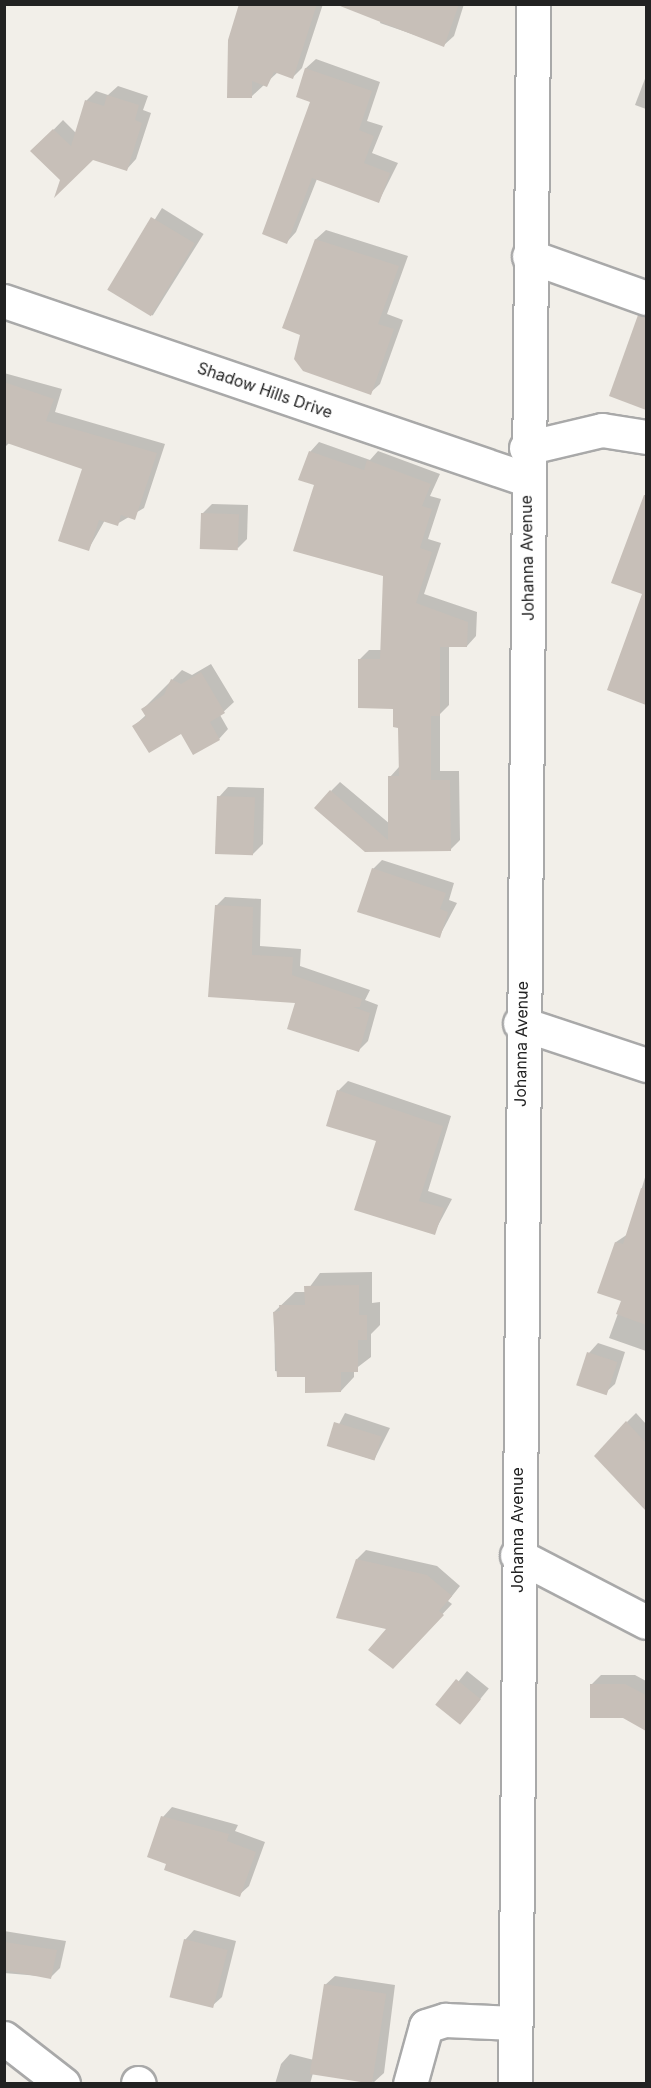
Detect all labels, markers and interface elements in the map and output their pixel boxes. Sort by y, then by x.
street label: Shadow Hills Drive [195,358,335,422]
street label: Johanna Avenue [516,495,538,621]
street label: Johanna Avenue [510,981,532,1107]
street label: Johanna Avenue [507,1467,527,1593]

